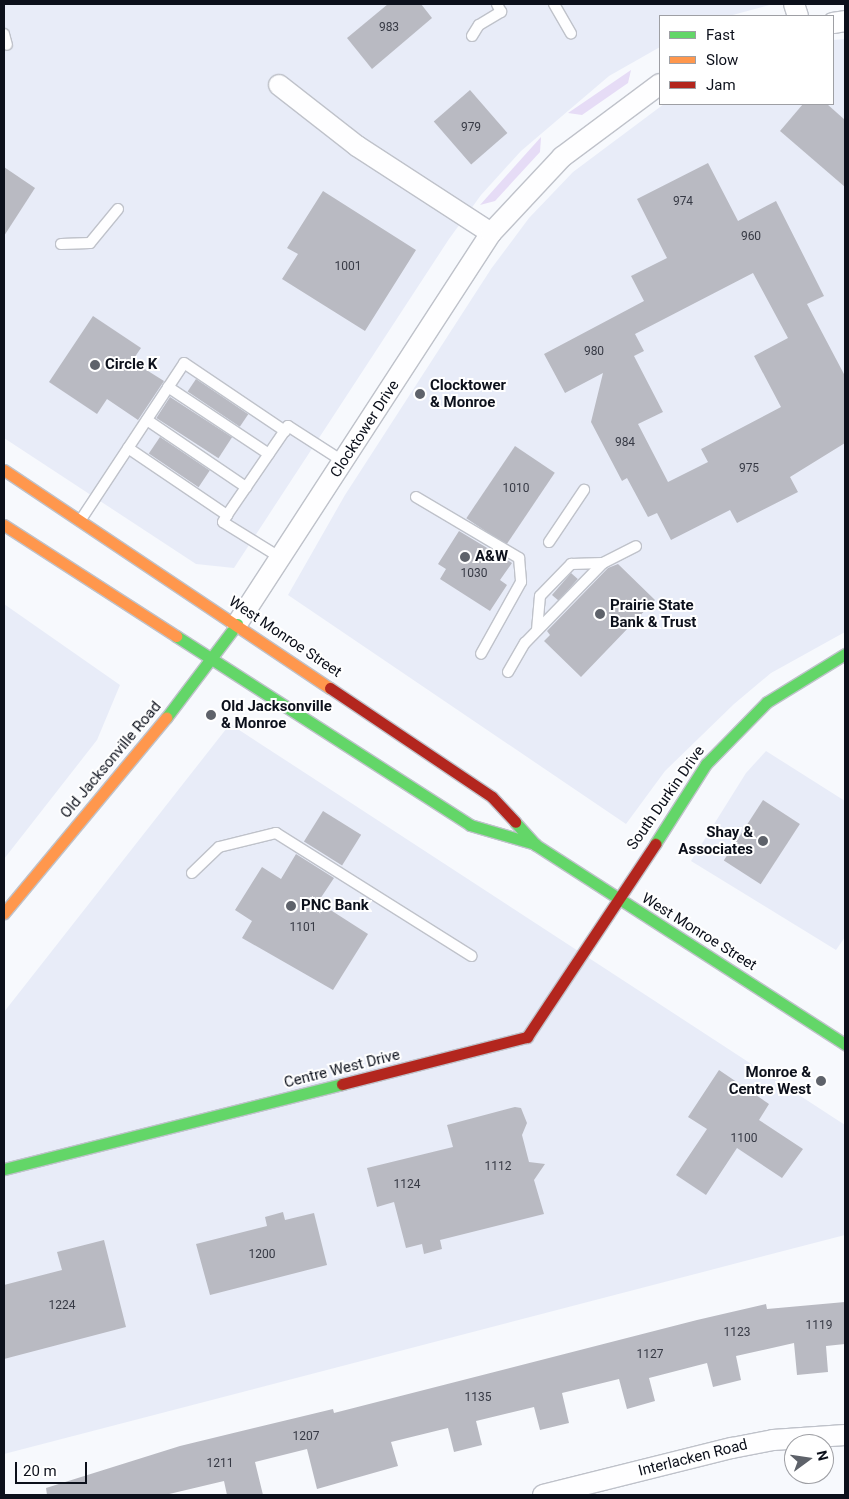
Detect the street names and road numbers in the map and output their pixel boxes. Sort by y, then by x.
street label: Clocktower Drive [327,377,403,481]
street label: West Monroe Street [225,593,345,681]
street label: Old Jacksonville Road [57,698,165,822]
street label: South Durkin Drive [623,743,709,853]
street label: West Monroe Street [638,889,760,975]
street label: Centre West Drive [282,1046,402,1092]
street label: Interlacken Road [637,1436,749,1480]

